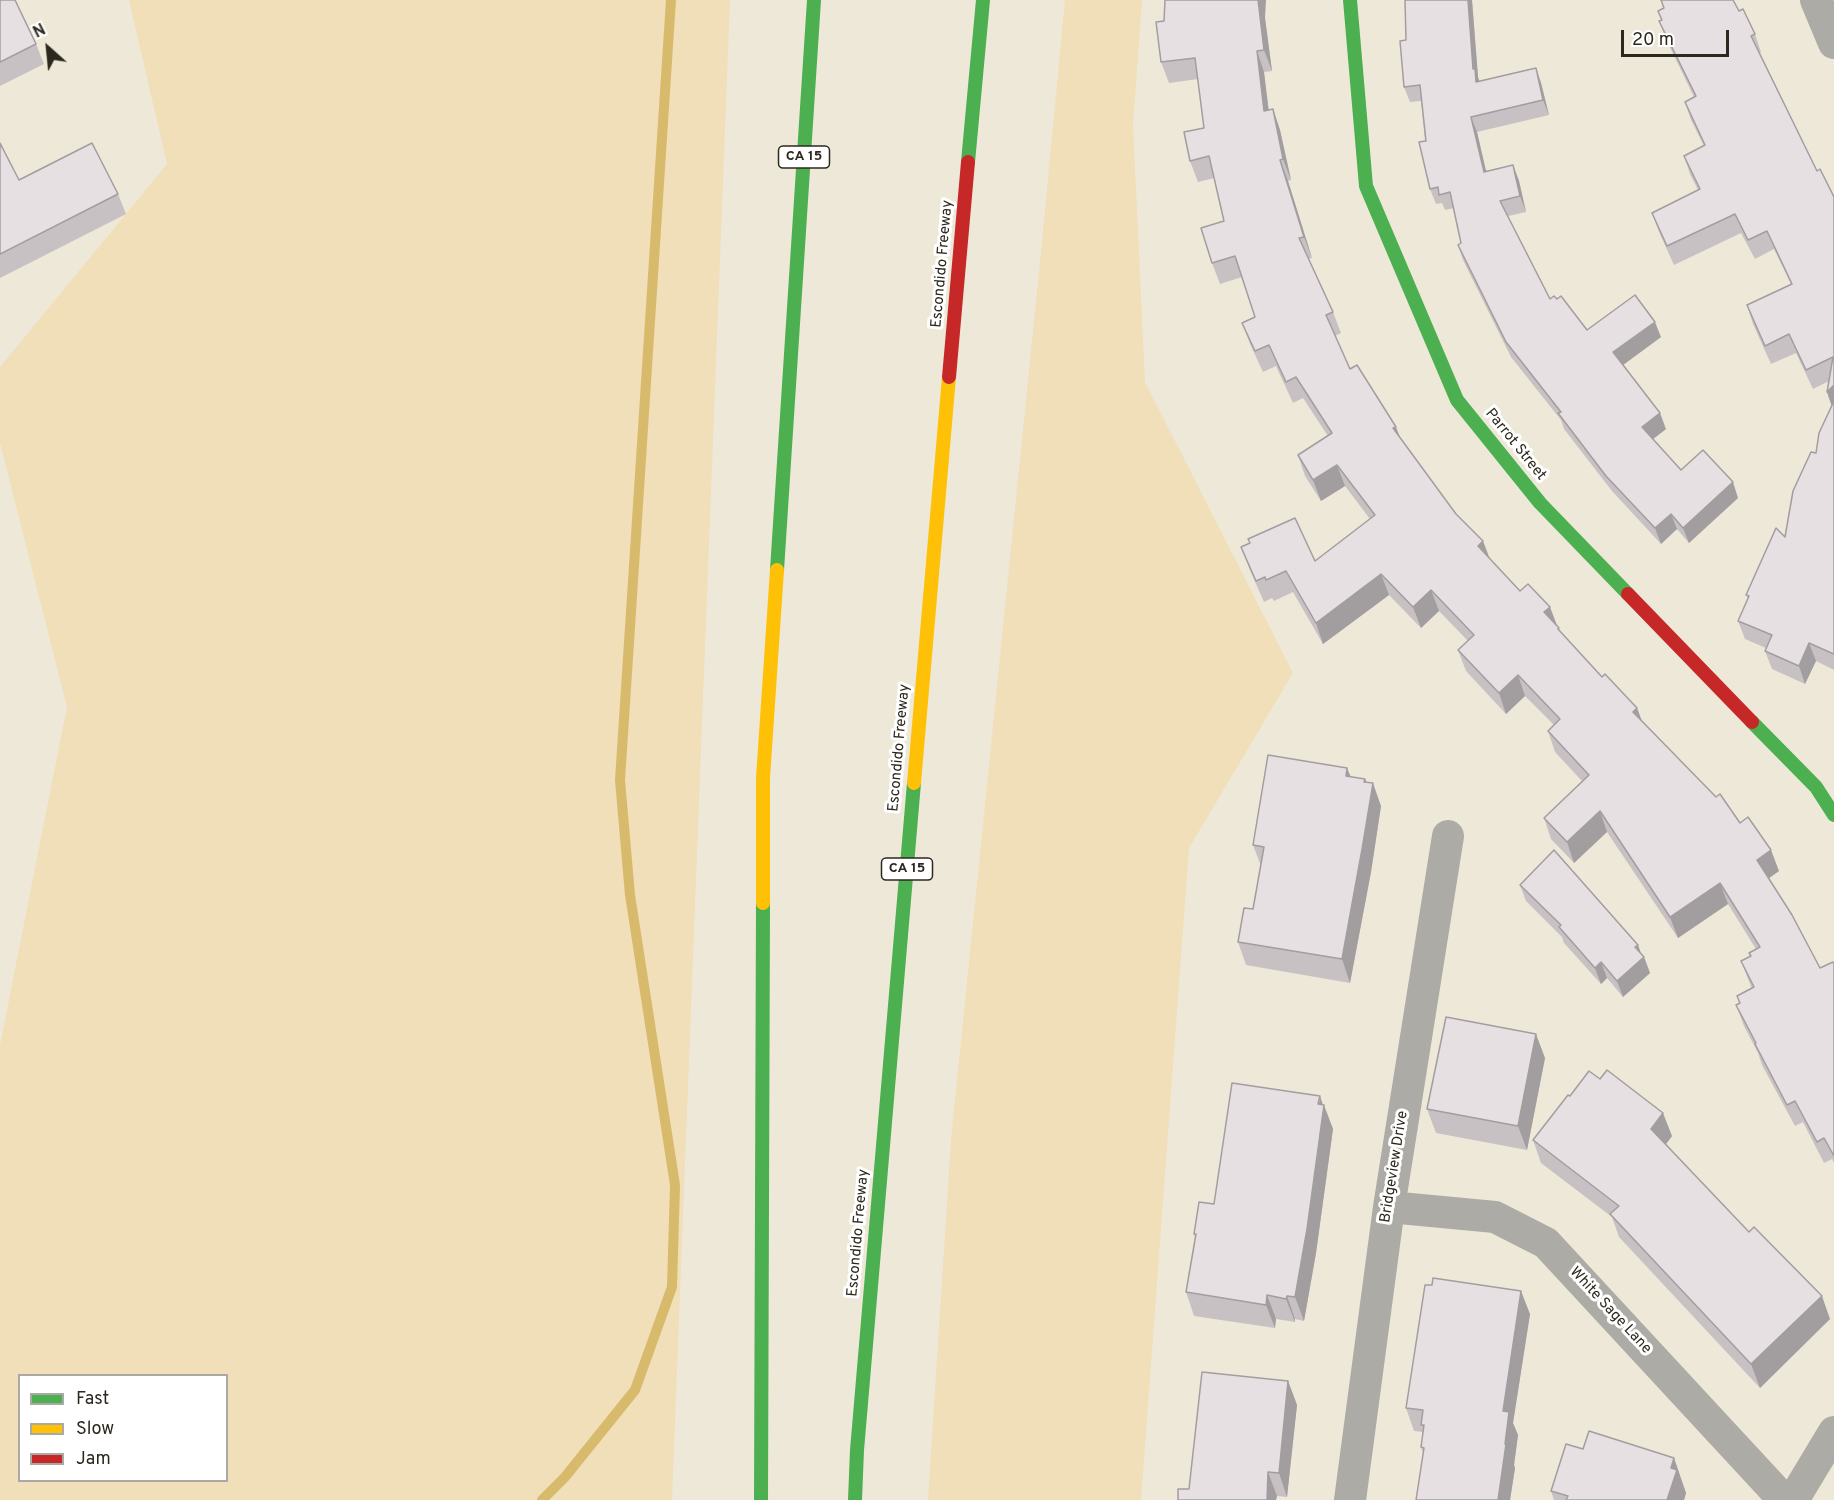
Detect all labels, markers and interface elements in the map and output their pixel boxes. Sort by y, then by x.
north arrow [18,18,78,78]
scale bar [1624,18,1732,56]
text: N [30,20,49,43]
text: 20 m [1632,29,1674,52]
road number: CA 15 [778,146,830,168]
street label: Escondido Freeway [928,199,958,329]
street label: Parrot Street [1481,405,1549,485]
street label: Escondido Freeway [885,683,915,813]
road number: CA 15 [882,858,932,880]
street label: Bridgeview Drive [1377,1110,1413,1224]
street label: Escondido Freeway [844,1168,874,1298]
street label: White Sage Lane [1565,1264,1655,1358]
legend [18,1374,228,1482]
text: Fast [76,1388,109,1411]
text: Slow [76,1418,114,1441]
text: Jam [76,1448,111,1471]

